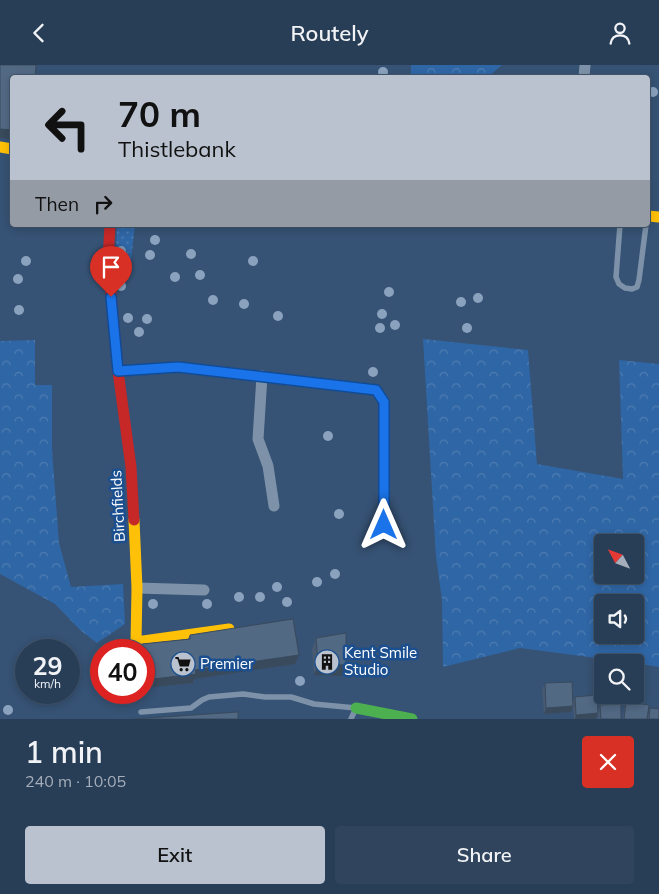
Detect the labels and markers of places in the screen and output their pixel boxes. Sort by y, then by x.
pin [90,246,132,297]
place label: Kent Smile Studio [344,643,417,679]
building icon: Kent Smile Studio [314,649,340,675]
supermarket icon: Premier [170,651,196,677]
place label: Premier [200,654,254,673]

